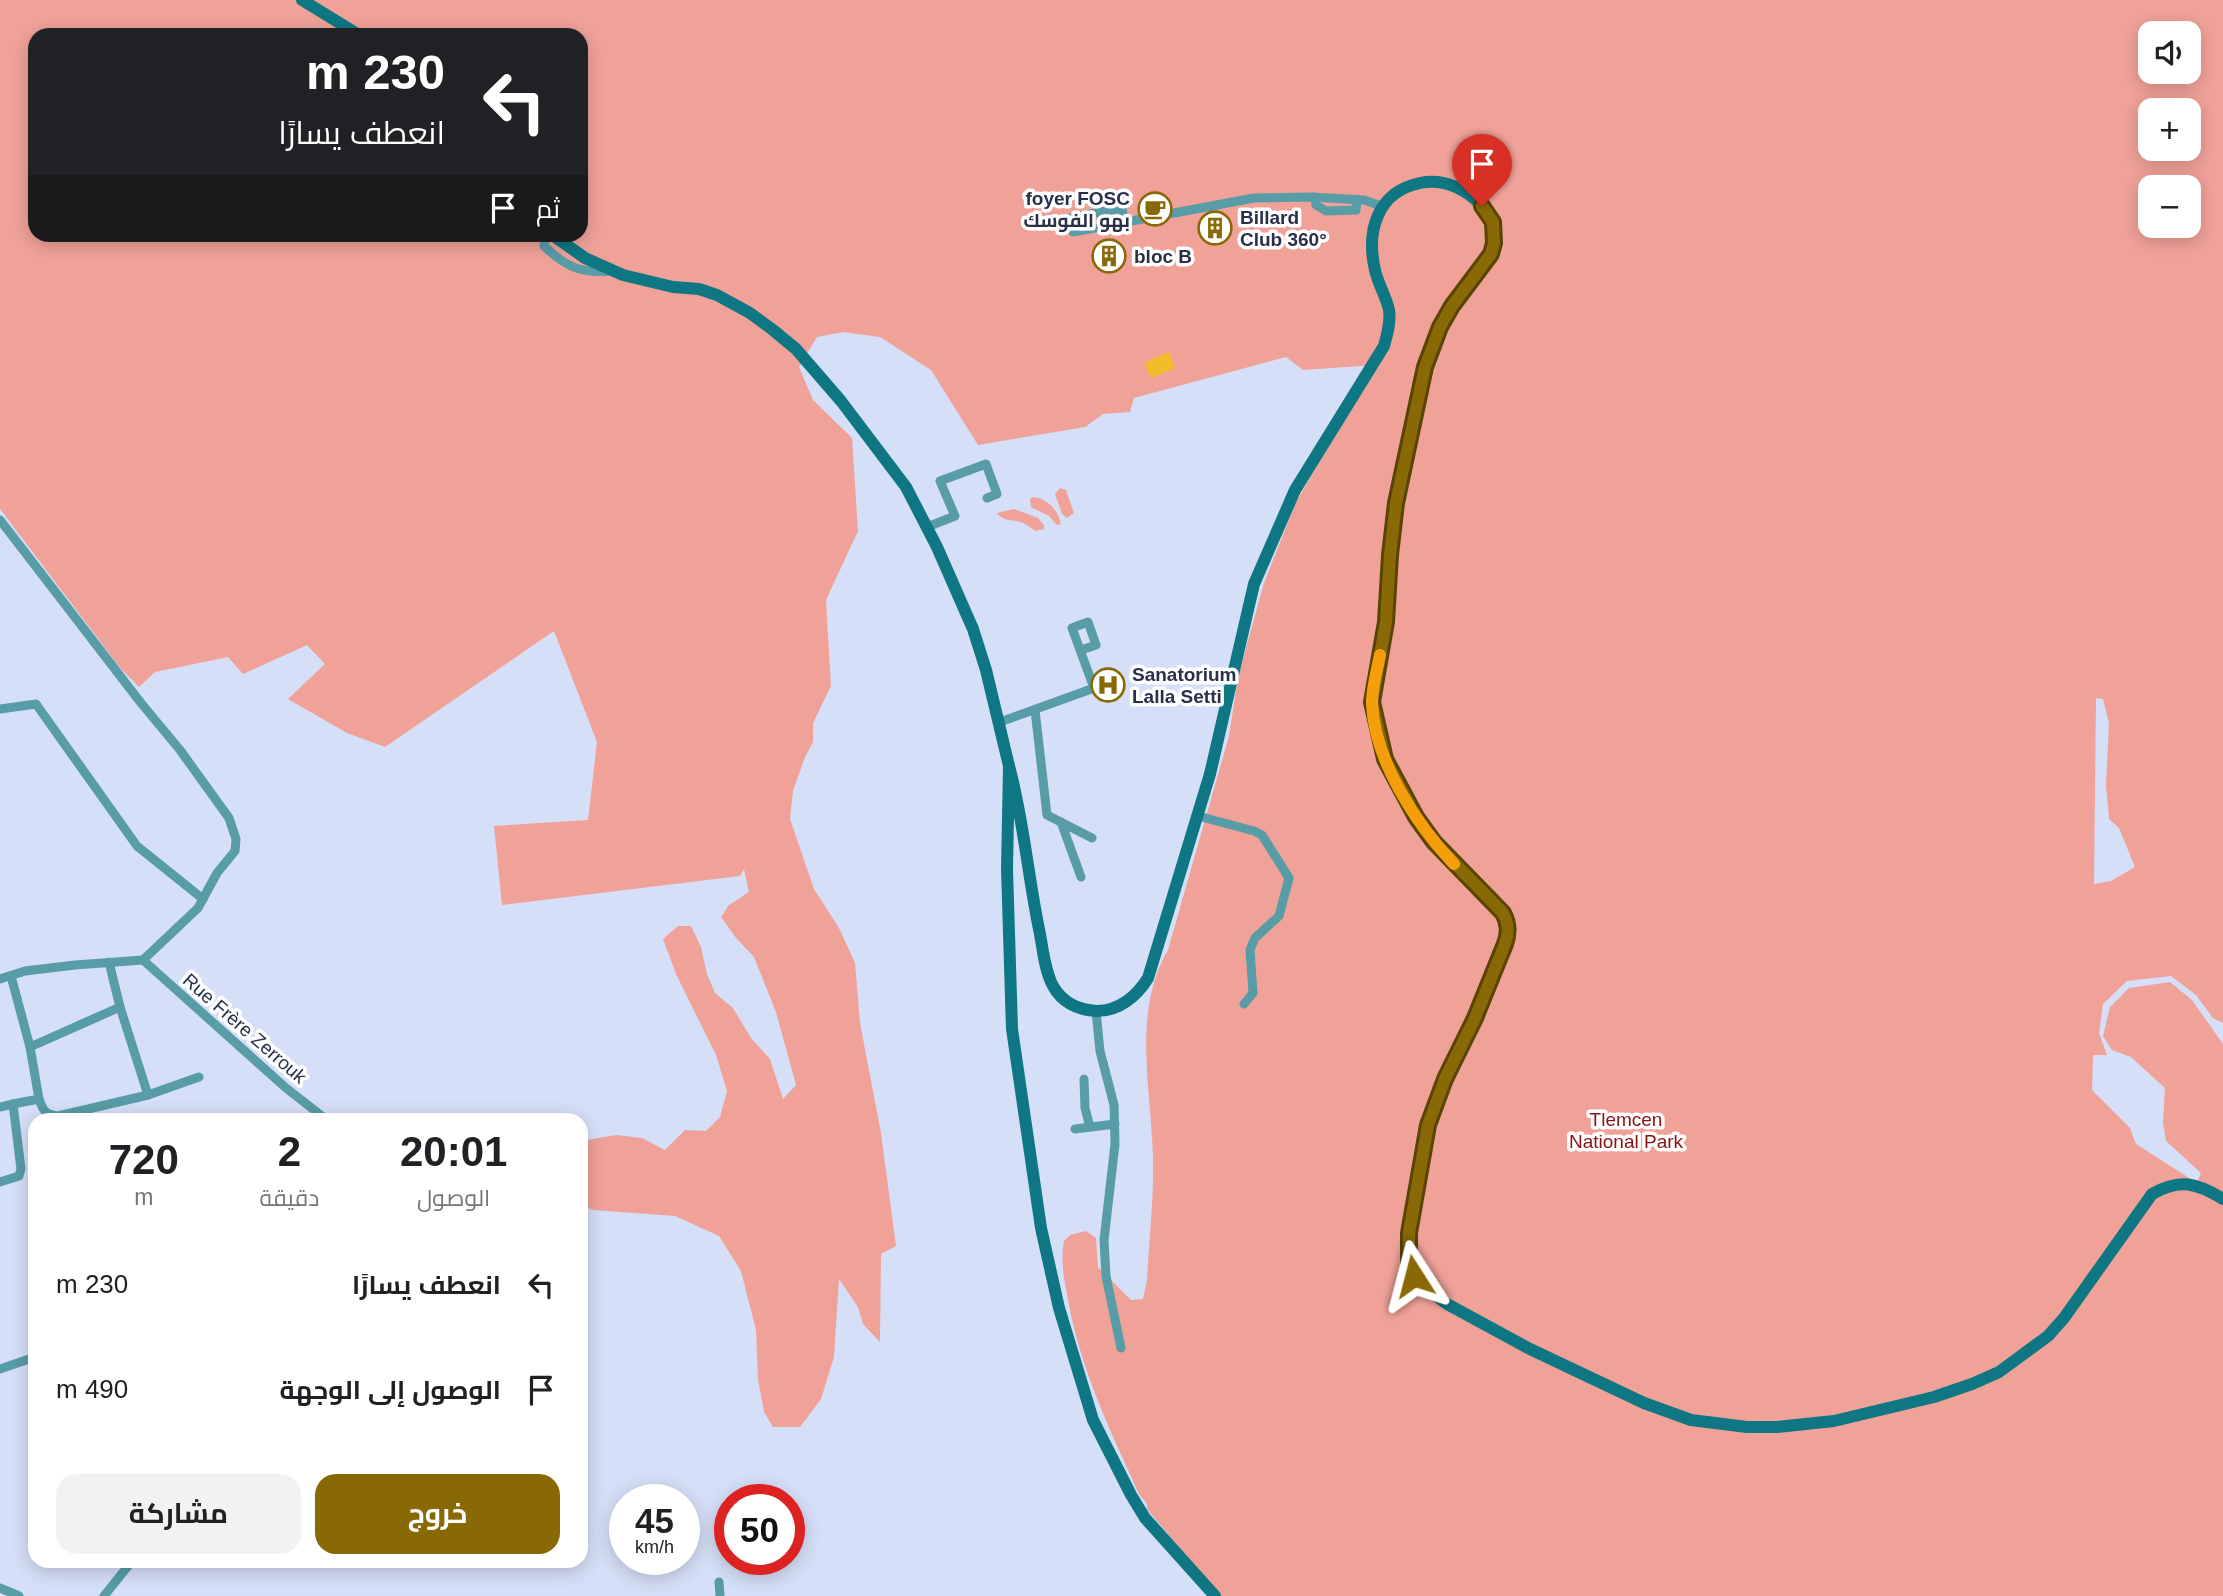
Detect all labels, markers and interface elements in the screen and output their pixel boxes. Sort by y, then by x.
map controls [2138,21,2201,238]
button: sound [2138,21,2201,84]
text: 230 m [306,45,445,99]
icon: left [469,56,560,147]
button: + [2138,98,2201,161]
text: انعطف يسارًا [278,115,445,151]
pin [1452,134,1512,206]
icon: arrive [1463,145,1501,183]
button: − [2138,175,2201,238]
place label: foyer FOSC بهو الفوسك [1024,188,1130,232]
icon: arrive [484,189,522,227]
cafe icon: foyer FOSC بهو الفوسك [1136,190,1174,228]
text: ثم [536,194,560,224]
place label: Billard Club 360° [1240,207,1327,250]
building icon: Billard Club 360° [1196,209,1234,247]
building icon: bloc B [1090,237,1128,275]
place label: bloc B [1134,246,1192,267]
place label: Sanatorium Lalla Setti [1132,664,1237,707]
hospital icon: Sanatorium Lalla Setti [1089,666,1127,704]
street label: Rue Frère Zerrouk [179,969,311,1088]
park label: Tlemcen National Park [1569,1109,1684,1152]
text: 2 [278,1128,301,1175]
text: 20:01 [400,1128,507,1175]
text: 720 [109,1136,179,1183]
text: m [134,1184,153,1210]
text: دقيقة [259,1185,319,1211]
text: الوصول [417,1185,490,1211]
position arrow [1377,1239,1451,1313]
icon: left [522,1266,560,1304]
text: 230 m [56,1269,128,1299]
text: انعطف يسارًا [352,1270,501,1300]
icon: arrive [522,1371,560,1409]
text: 490 m [56,1374,128,1404]
text: الوصول إلى الوجهة [279,1375,501,1405]
button: مشاركة [56,1474,301,1554]
button: خروج [315,1474,560,1554]
speed limit sign: 50 [714,1484,805,1575]
text: 45 [635,1501,674,1540]
text: km/h [635,1537,674,1557]

